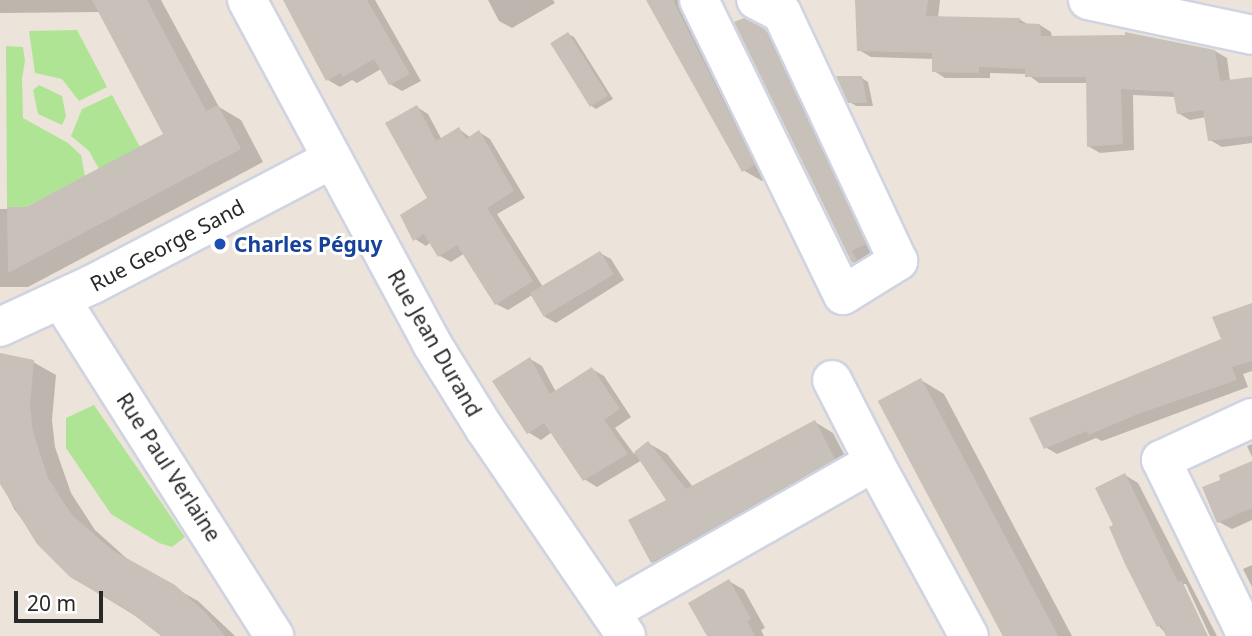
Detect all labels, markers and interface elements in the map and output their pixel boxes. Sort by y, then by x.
street label: Rue George Sand [86,194,248,296]
place label: Charles Péguy [234,231,382,257]
marker: Charles Péguy [212,236,228,252]
street label: Rue Jean Durand [383,265,487,421]
street label: Rue Paul Verlaine [112,388,226,546]
scale bar [18,576,107,620]
text: 20 m [27,589,76,617]

